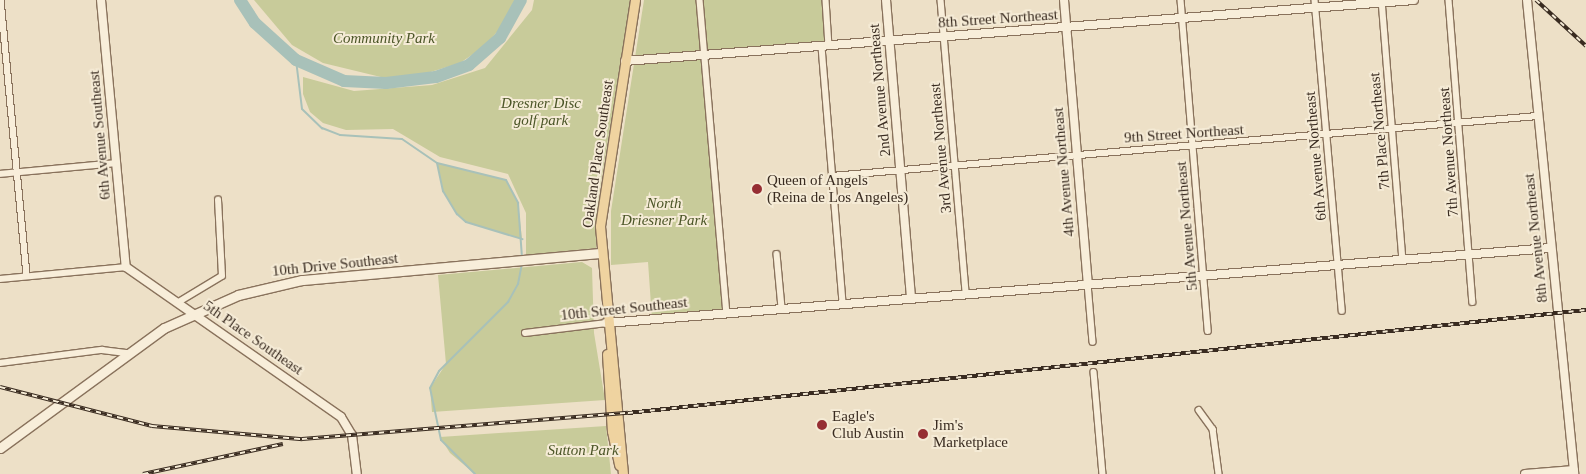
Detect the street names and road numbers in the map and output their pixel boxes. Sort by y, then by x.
street label: 8th Street Northeast [938,6,1058,32]
street label: 2nd Avenue Northeast [865,23,895,157]
street label: 6th Avenue Southeast [85,69,115,201]
street label: 7th Place Northeast [1366,72,1394,190]
street label: Oakland Place Southeast [579,79,617,229]
street label: 3rd Avenue Northeast [926,82,956,214]
street label: 7th Avenue Northeast [1435,86,1463,218]
street label: 6th Avenue Northeast [1301,90,1331,222]
street label: 4th Avenue Northeast [1049,106,1079,238]
street label: 9th Street Northeast [1124,121,1244,147]
street label: 5th Avenue Northeast [1172,160,1202,292]
street label: 8th Avenue Northeast [1520,172,1552,304]
street label: 10th Drive Southeast [271,249,399,281]
street label: 10th Street Southeast [560,293,688,325]
street label: 5th Place Southeast [200,297,306,379]

